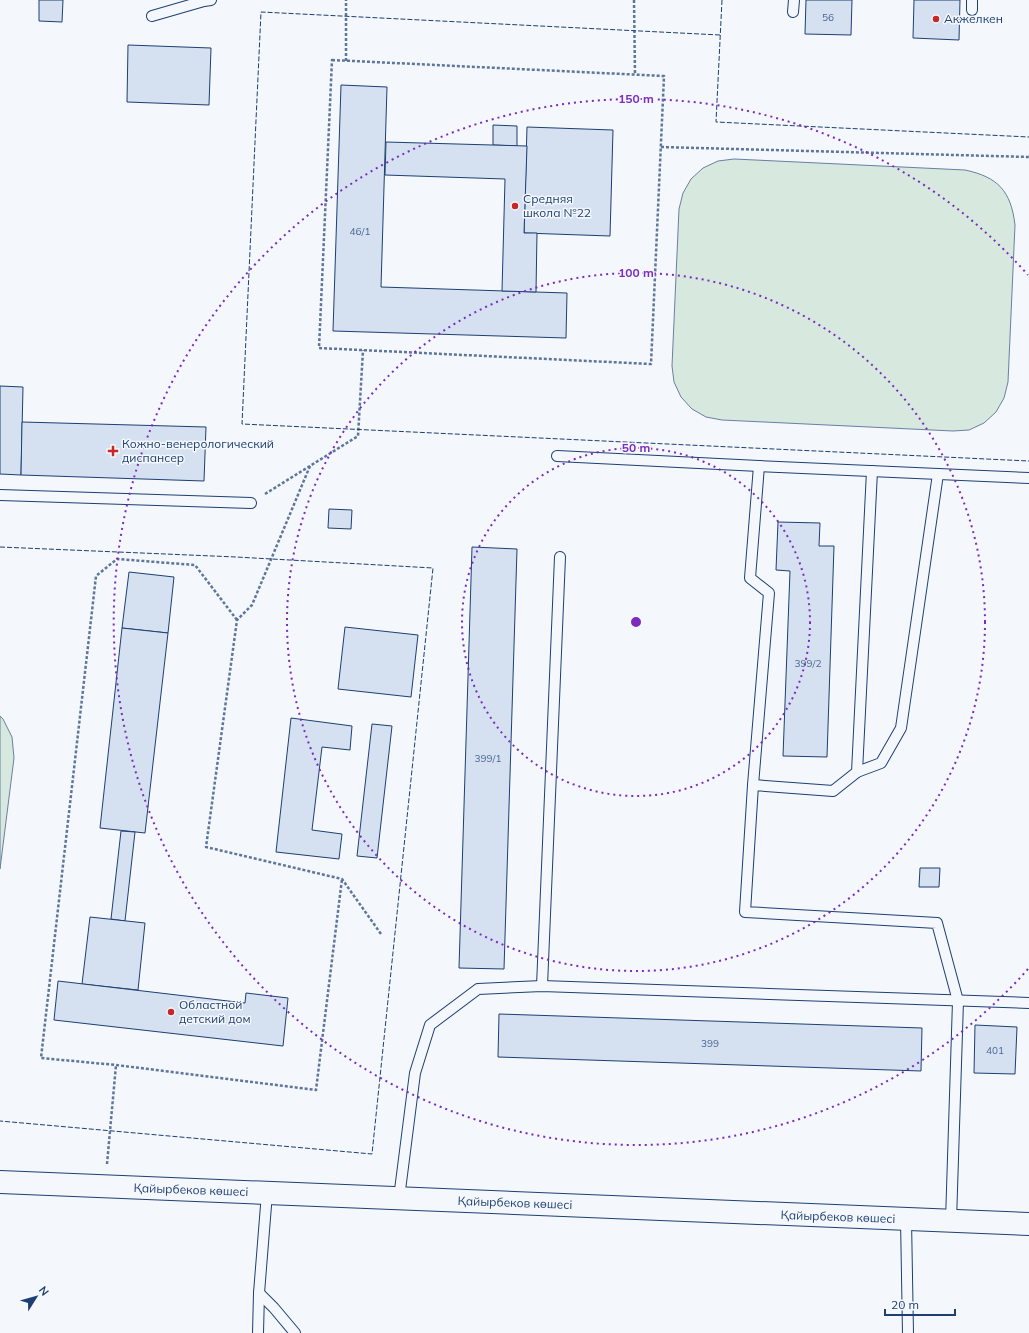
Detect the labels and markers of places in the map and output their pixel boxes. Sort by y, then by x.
place label: Акжелкен [944,11,1003,26]
marker: Акжелкен [931,14,941,24]
place label: Средняя школа №22 [523,191,591,220]
marker: Средняя школа №22 [510,201,520,211]
place label: Кожно-венерологический диспансер [122,436,274,465]
marker: Кожно-венерологический диспансер [107,445,119,457]
centre of rings [629,615,643,629]
place label: Областной детский дом [179,997,251,1026]
marker: Областной детский дом [166,1007,176,1017]

